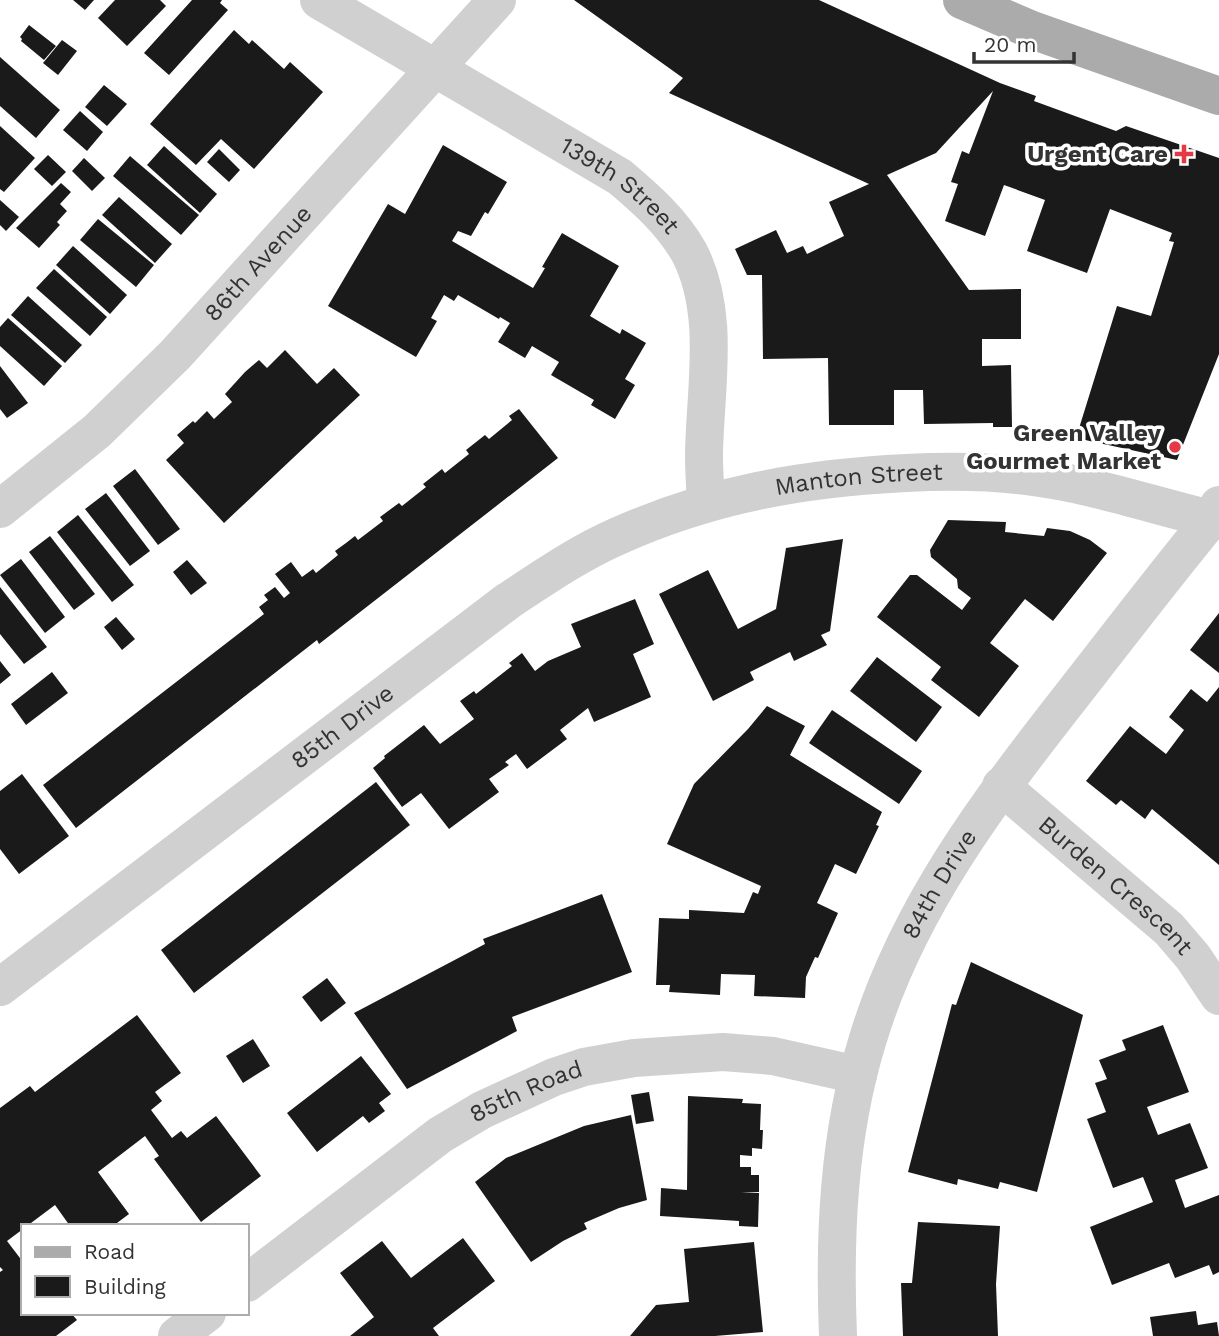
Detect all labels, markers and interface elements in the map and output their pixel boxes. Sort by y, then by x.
scale bar [974,21,1074,65]
text: 20 m [984,32,1036,57]
street label: 139th Street [555,131,685,239]
place label: Urgent Care [1027,140,1168,168]
marker: Urgent Care [1174,144,1194,164]
street label: 86th Avenue [198,200,318,327]
place label: Green Valley Gourmet Market [966,419,1161,475]
marker: Green Valley Gourmet Market [1167,439,1183,455]
street label: Manton Street [773,458,943,501]
street label: 85th Drive [285,679,399,775]
street label: Burden Crescent [1033,810,1199,961]
street label: 84th Drive [896,824,982,943]
street label: 85th Road [464,1055,586,1128]
legend [21,1224,248,1315]
text: Road [84,1239,135,1264]
text: Building [84,1274,166,1299]

